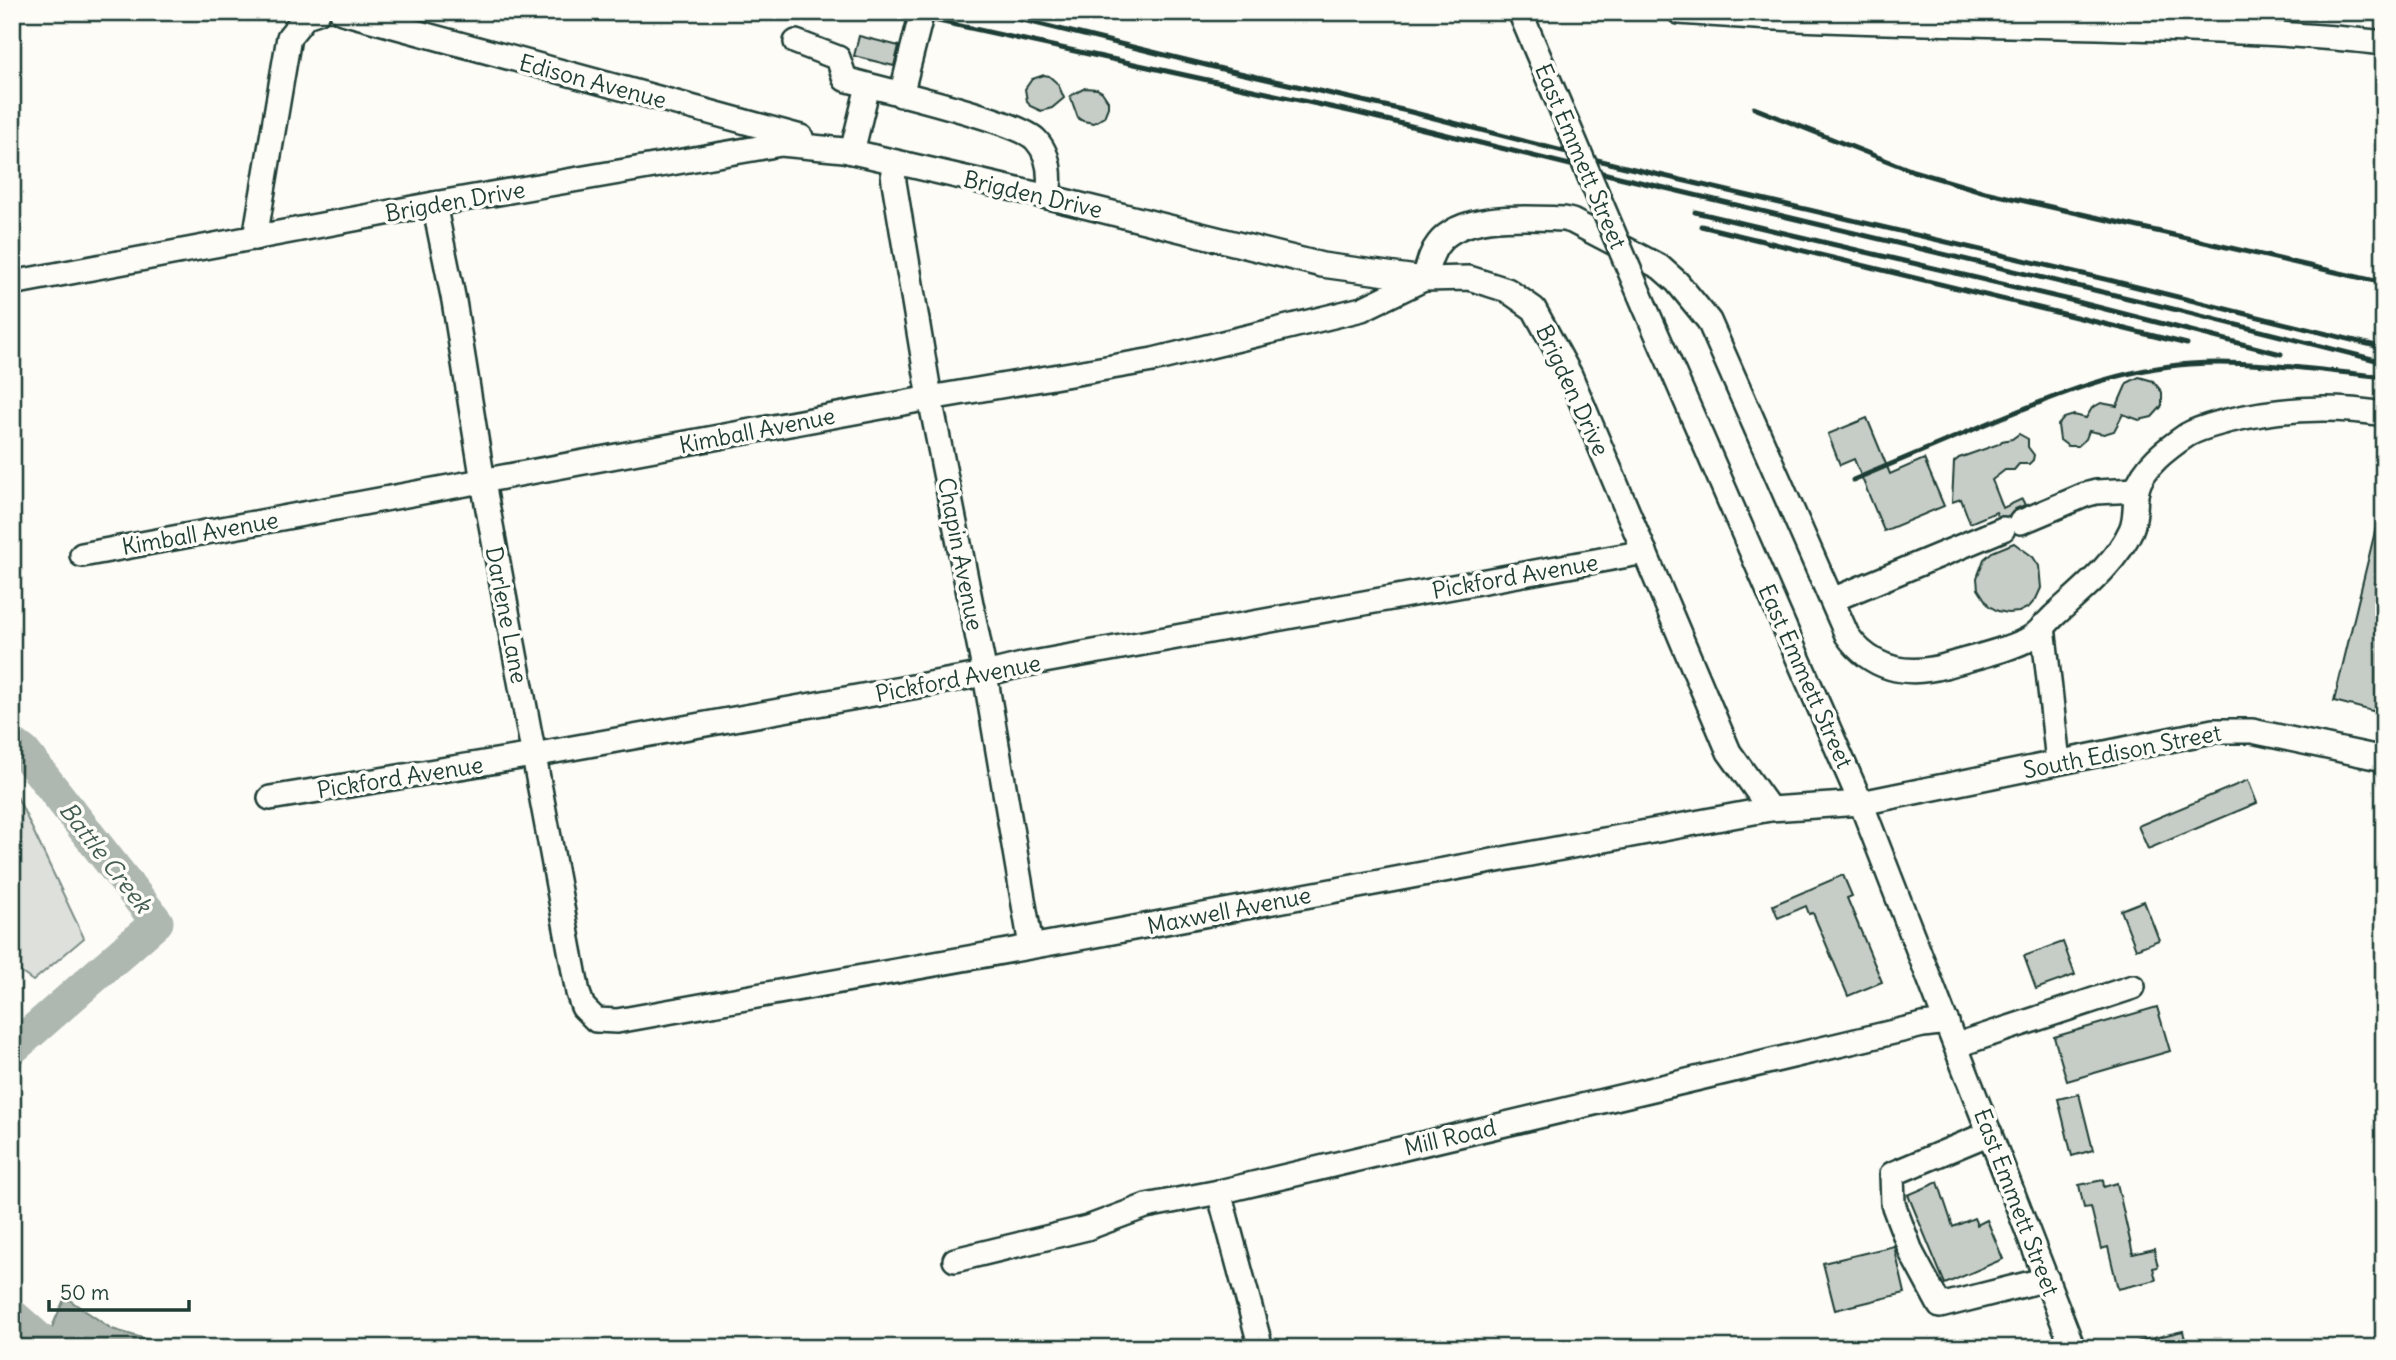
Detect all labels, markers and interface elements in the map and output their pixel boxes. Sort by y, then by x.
street label: Edison Avenue [516,47,670,115]
street label: East Emmett Street [1529,59,1633,253]
street label: Brigden Drive [961,164,1105,224]
street label: Brigden Drive [383,174,527,228]
street label: Brigden Drive [1530,320,1616,460]
street label: Kimball Avenue [677,401,837,459]
street label: Chapin Avenue [932,475,990,633]
street label: Kimball Avenue [120,505,280,561]
street label: Darlene Lane [480,544,534,686]
street label: Pickford Avenue [1430,547,1600,605]
street label: East Emmett Street [1752,579,1860,773]
street label: Pickford Avenue [873,648,1043,708]
street label: South Edison Street [2021,718,2224,784]
street label: Pickford Avenue [315,750,485,804]
water label: Battle Creek [53,796,160,920]
street label: Maxwell Avenue [1145,880,1313,940]
street label: East Emmett Street [1968,1104,2066,1300]
street label: Mill Road [1401,1112,1499,1162]
scale bar [49,1269,189,1313]
text: 50 m [60,1279,109,1306]

